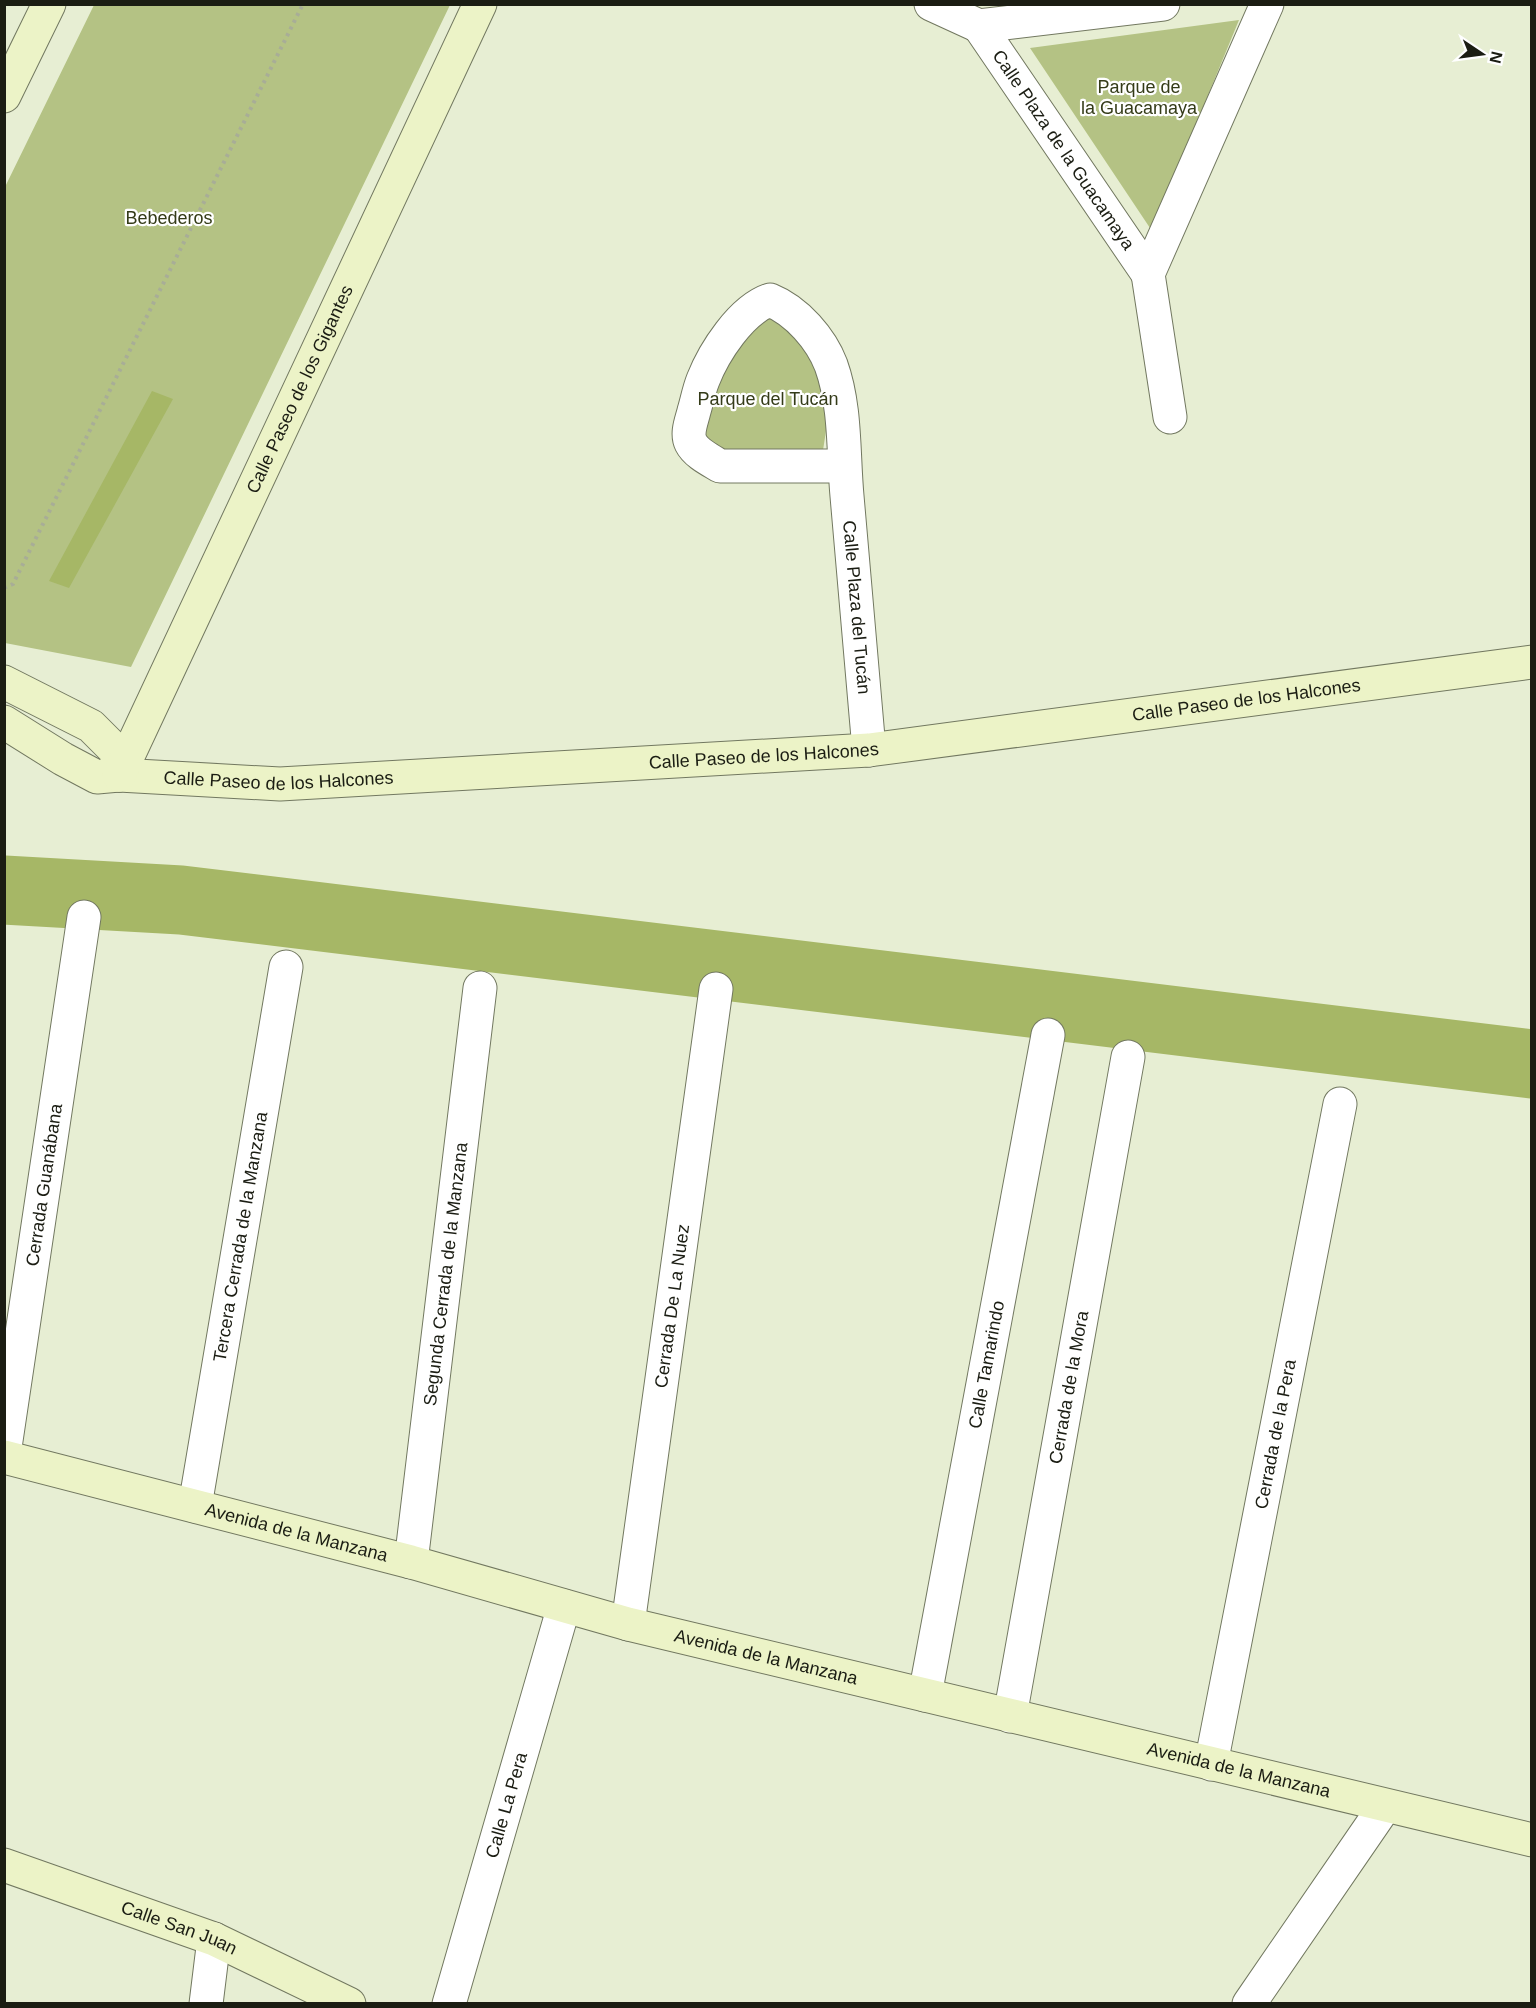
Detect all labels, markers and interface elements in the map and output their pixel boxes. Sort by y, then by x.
north arrow [1452,24,1512,84]
street label: Calle Plaza de la Guacamaya [988,46,1139,254]
text: N [1487,50,1506,65]
park label: Parque de la Guacamaya [1081,77,1198,118]
park label: Bebederos [125,208,213,228]
street label: Calle Paseo de los Gigantes [242,282,357,496]
park label: Parque del Tucán [697,389,839,409]
street label: Calle Plaza del Tucán [839,520,874,695]
street label: Calle Paseo de los Halcones [1131,675,1362,725]
street label: Calle Paseo de los Halcones [648,739,880,773]
street label: Calle Paseo de los Halcones [163,767,394,794]
street label: Cerrada Guanábana [22,1101,66,1268]
street label: Tercera Cerrada de la Manzana [210,1109,272,1363]
street label: Segunda Cerrada de la Manzana [420,1140,471,1407]
street label: Cerrada De La Nuez [651,1223,693,1389]
street label: Calle Tamarindo [965,1299,1008,1430]
street label: Cerrada de la Mora [1045,1308,1093,1465]
street label: Cerrada de la Pera [1251,1357,1300,1511]
street label: Avenida de la Manzana [203,1499,391,1566]
street label: Avenida de la Manzana [672,1625,861,1689]
street label: Avenida de la Manzana [1145,1738,1333,1802]
street label: Calle La Pera [482,1749,531,1860]
street label: Calle San Juan [118,1897,240,1959]

